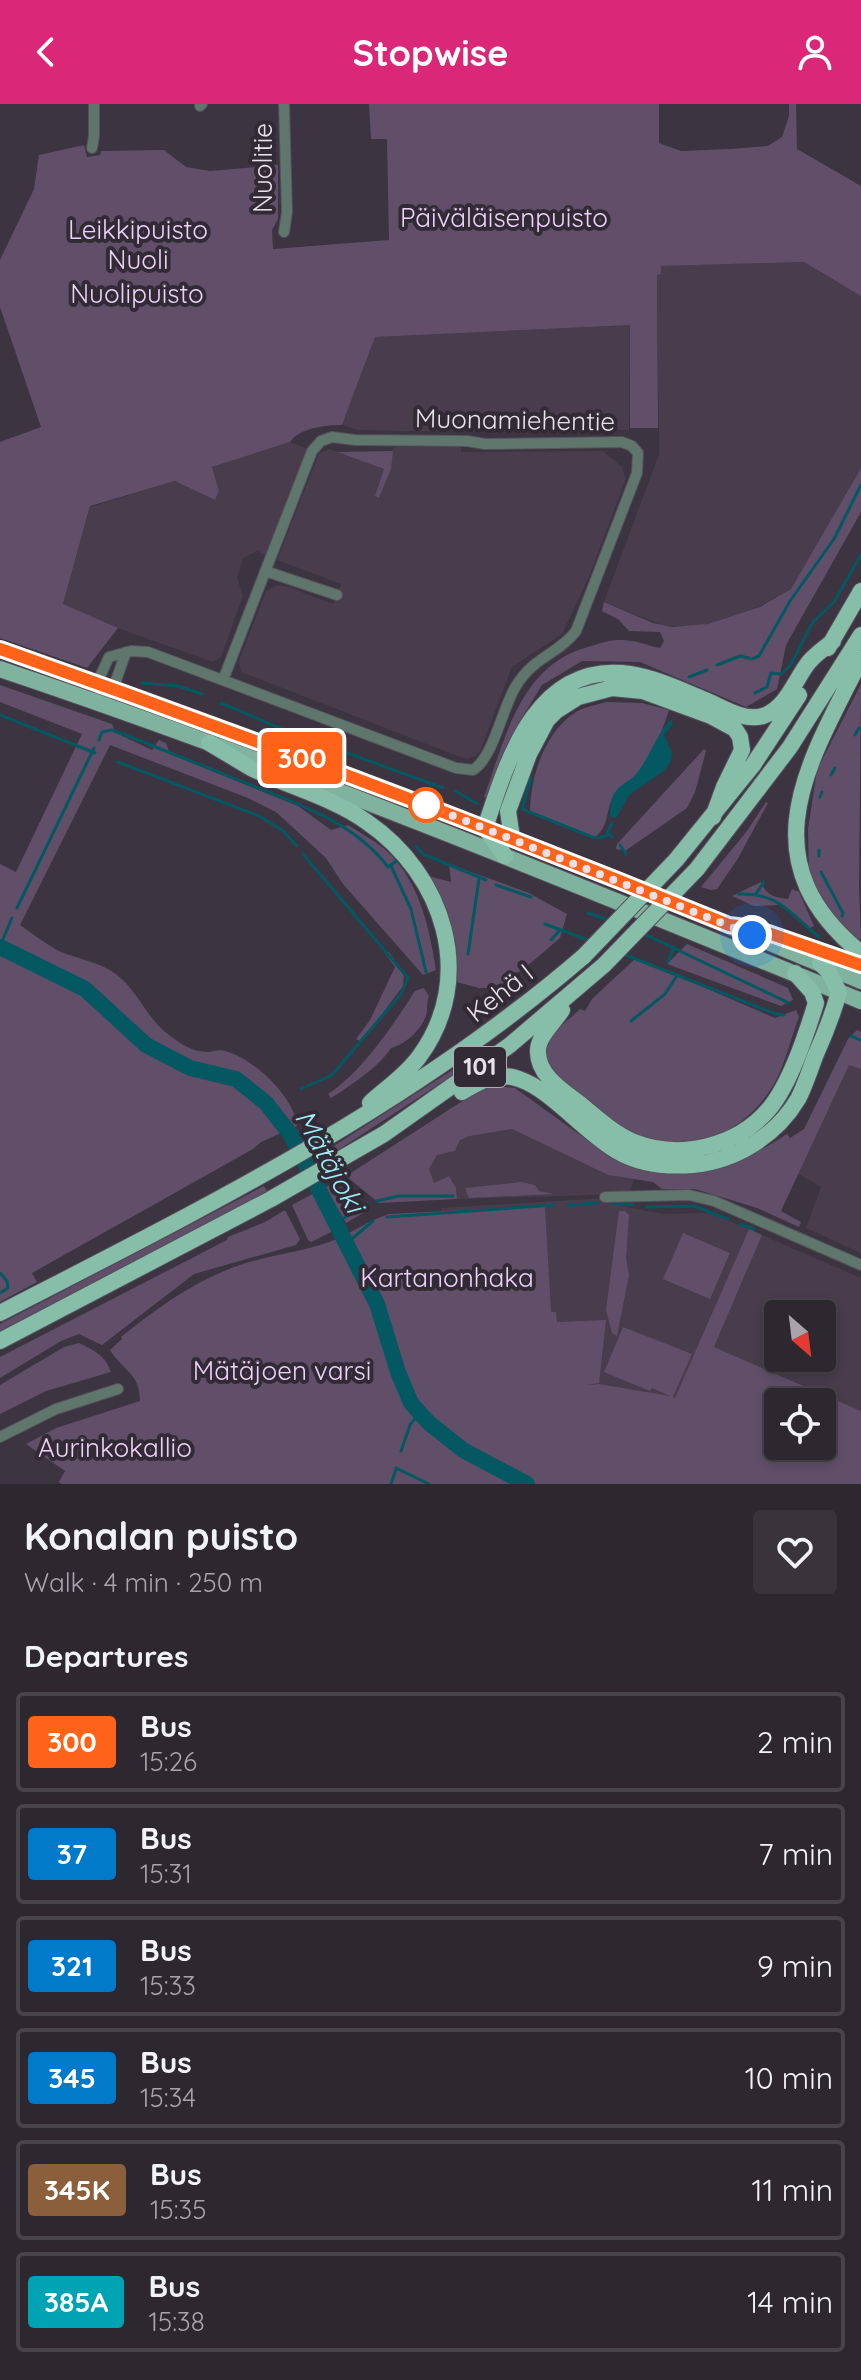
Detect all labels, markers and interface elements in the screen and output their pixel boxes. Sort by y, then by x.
icon: back [24,30,68,74]
text: Stopwise [353,30,508,75]
icon: person [793,30,837,74]
street label: Nuolitie [246,123,279,213]
park label: Päiväläisenpuisto [400,201,608,234]
park label: Leikkipuisto Nuoli [68,213,208,276]
park label: Nuolipuisto [70,277,204,310]
street label: Muonamiehentie [415,401,615,438]
line badge: 300 [256,732,348,784]
text: 300 [277,740,327,775]
unlabelled marker [409,788,443,822]
your location [732,915,772,955]
street label: Kehä I [460,956,540,1029]
road number: 101 [454,1047,506,1087]
water label: Mätäjoki [288,1103,374,1221]
park label: Kartanonhaka [360,1261,534,1294]
north arrow [764,1300,836,1372]
map controls [764,1300,836,1460]
park label: Mätäjoen varsi [193,1354,371,1387]
button: locate [764,1388,836,1460]
park label: Aurinkokallio [38,1431,192,1464]
button: heart [753,1510,837,1594]
text: Konalan puisto [24,1512,298,1560]
text: Walk · 4 min · 250 m [24,1566,263,1599]
text: Departures [24,1637,189,1675]
text: Bus [140,1707,192,1745]
text: 2 min [757,1723,833,1761]
text: 300 [47,1724,97,1759]
text: 15:26 [140,1745,197,1778]
text: Bus [140,1819,192,1857]
text: 7 min [758,1835,833,1873]
text: 37 [57,1836,87,1871]
text: 15:31 [140,1857,192,1890]
text: Bus [140,1931,192,1969]
text: 9 min [757,1947,833,1985]
text: 321 [51,1948,93,1983]
text: 15:33 [140,1969,196,2002]
text: Bus [140,2043,192,2081]
text: 10 min [745,2059,833,2097]
text: 345 [48,2060,96,2095]
text: 15:34 [140,2081,196,2114]
text: Bus [150,2155,202,2193]
text: 11 min [751,2171,833,2209]
text: 345K [44,2172,110,2207]
text: 15:35 [150,2193,206,2226]
text: Bus [148,2267,200,2305]
text: 14 min [747,2283,833,2321]
text: 385A [44,2284,108,2319]
text: 15:38 [148,2305,205,2338]

